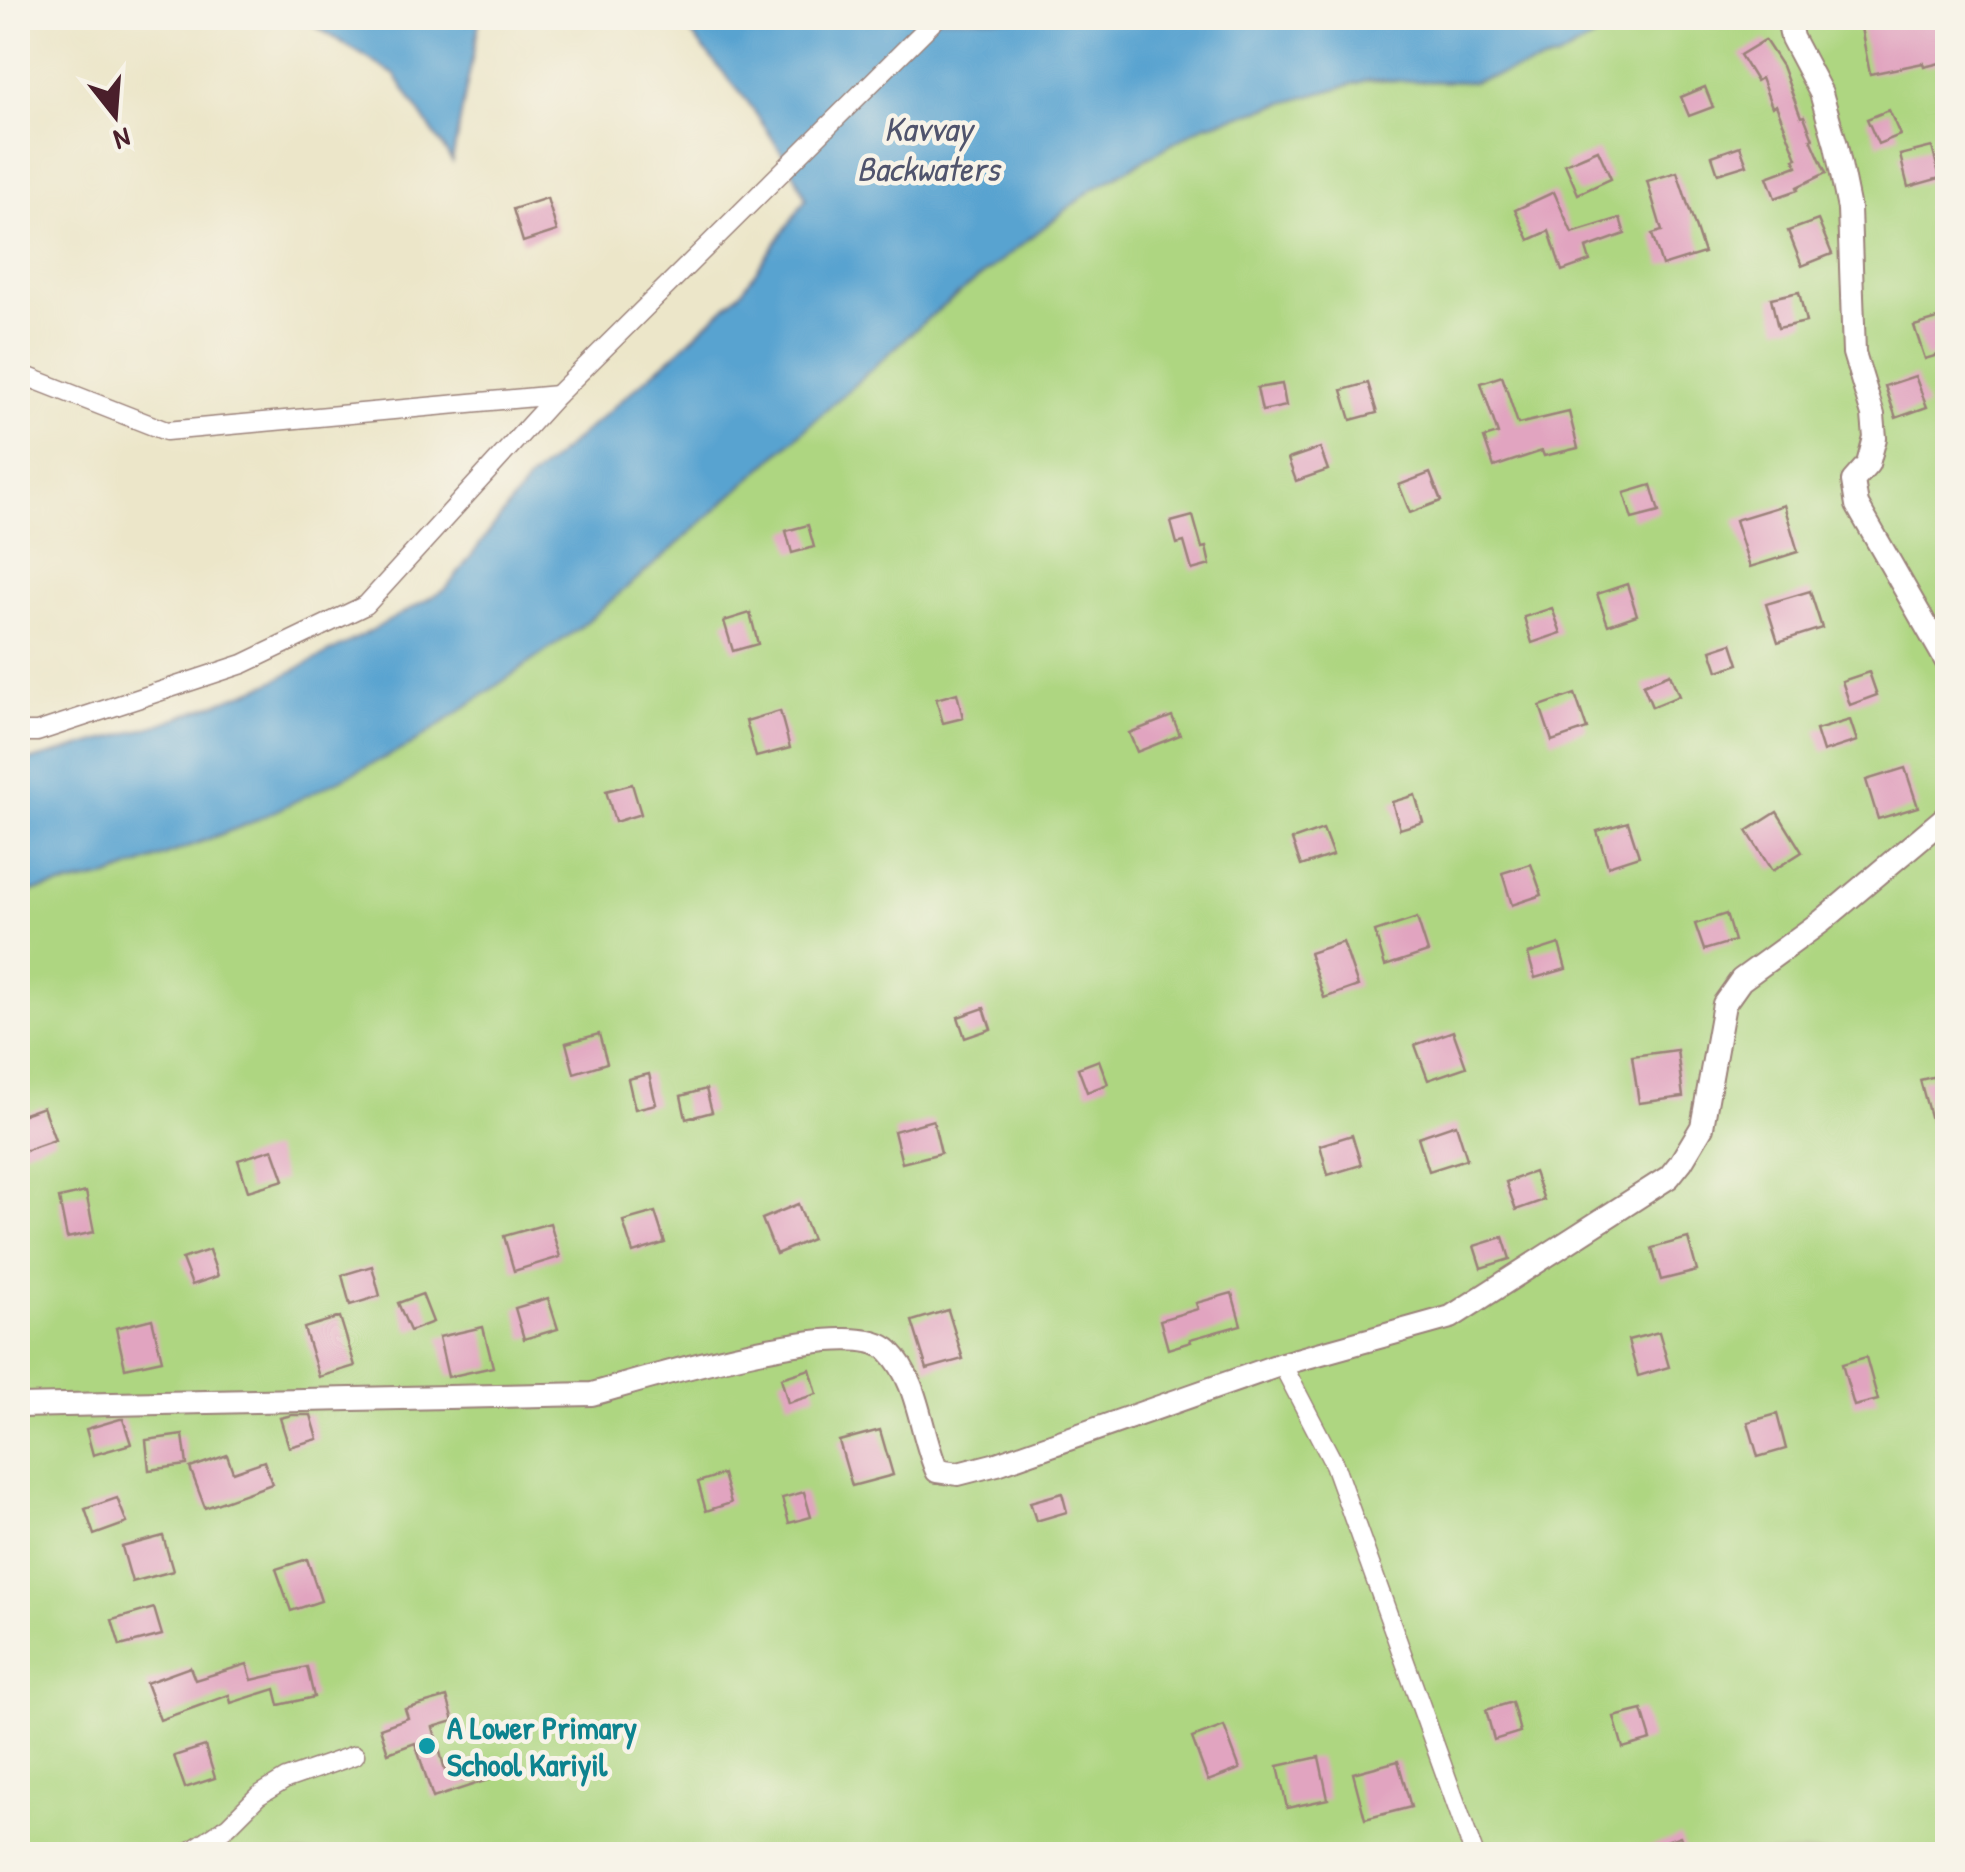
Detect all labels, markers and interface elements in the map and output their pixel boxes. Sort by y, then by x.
north arrow [65,65,165,165]
water label: Kavvay Backwaters [857,105,1003,192]
text: N [110,119,135,159]
place label: A Lower Primary School Kariyil [447,1706,638,1787]
marker: A Lower Primary School Kariyil [416,1735,438,1757]

